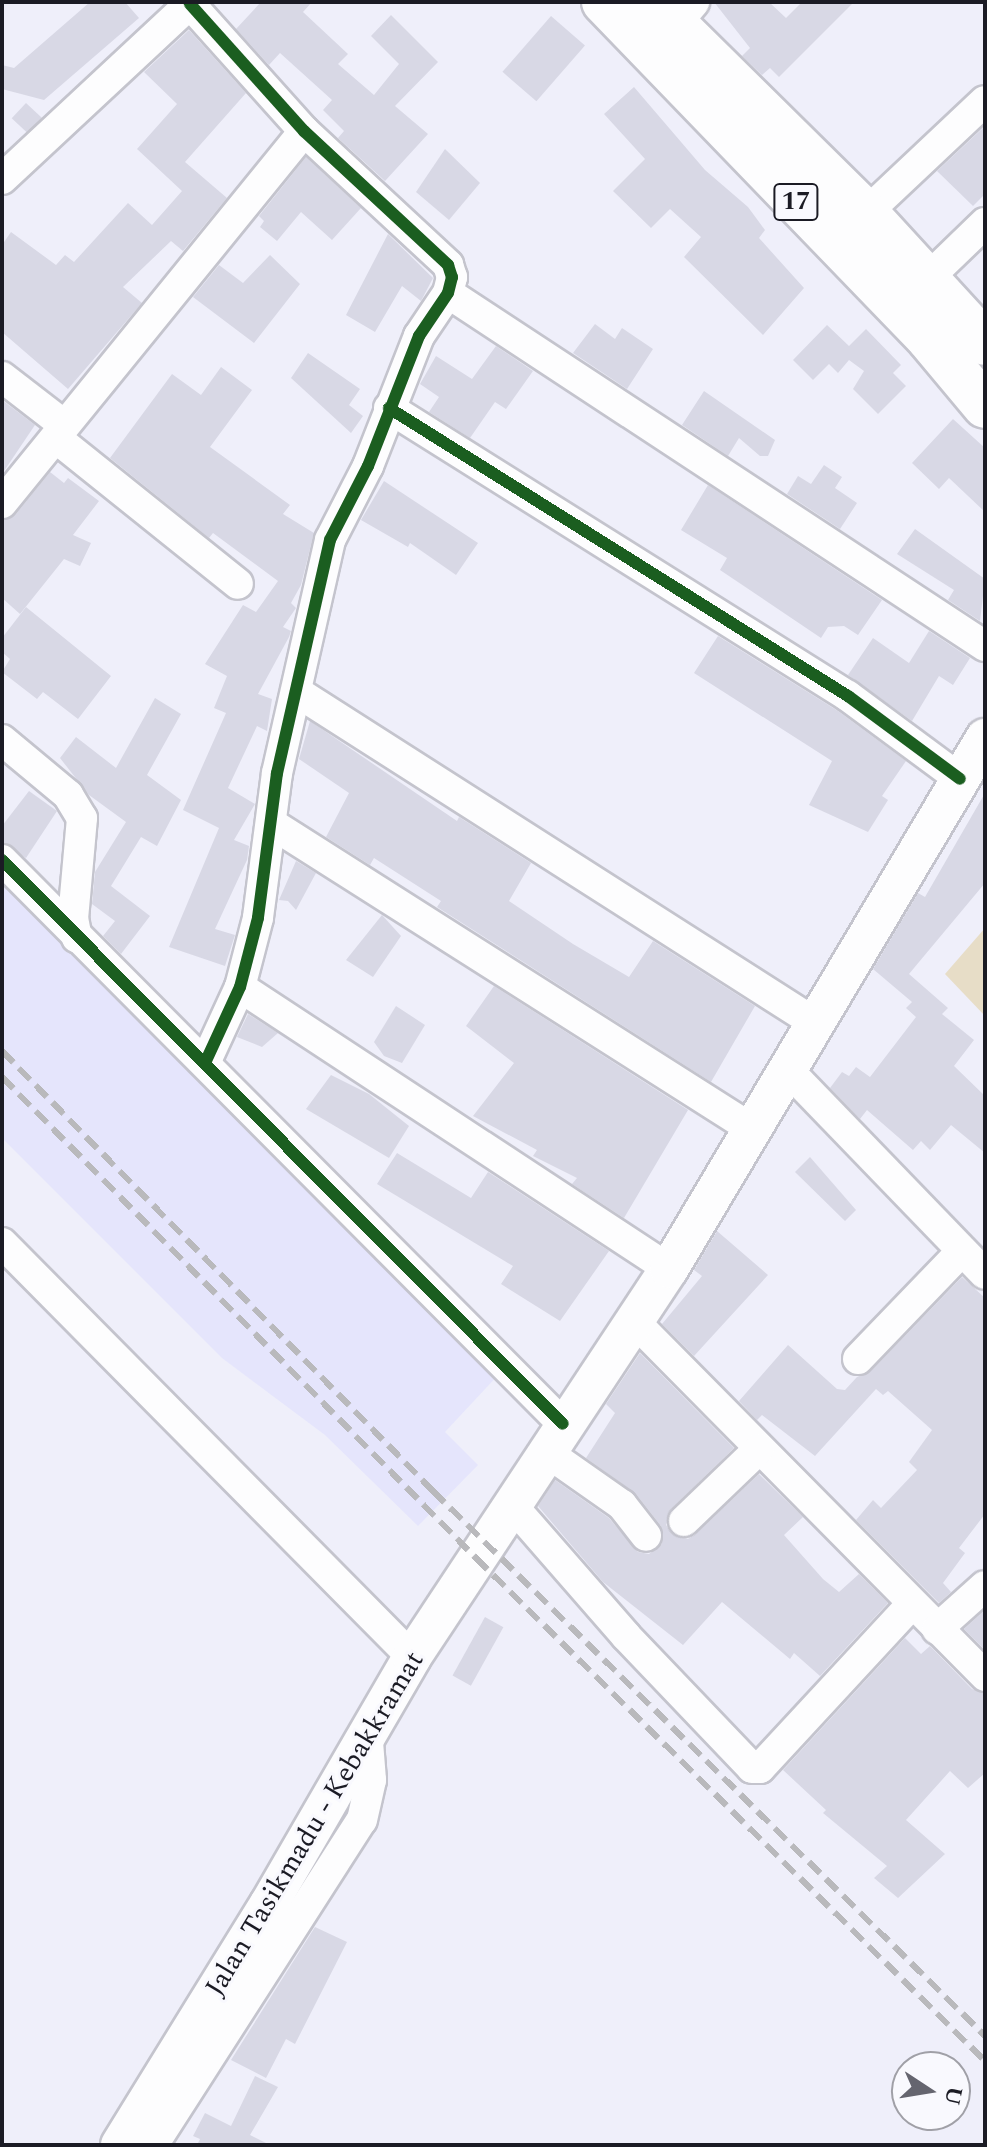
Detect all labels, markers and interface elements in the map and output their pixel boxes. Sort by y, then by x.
road number: 17 [772,180,820,224]
street label: Jalan Tasikmadu - Kebakkramat [199,1645,431,2003]
north arrow [891,2051,971,2131]
text: U [935,2083,971,2108]

